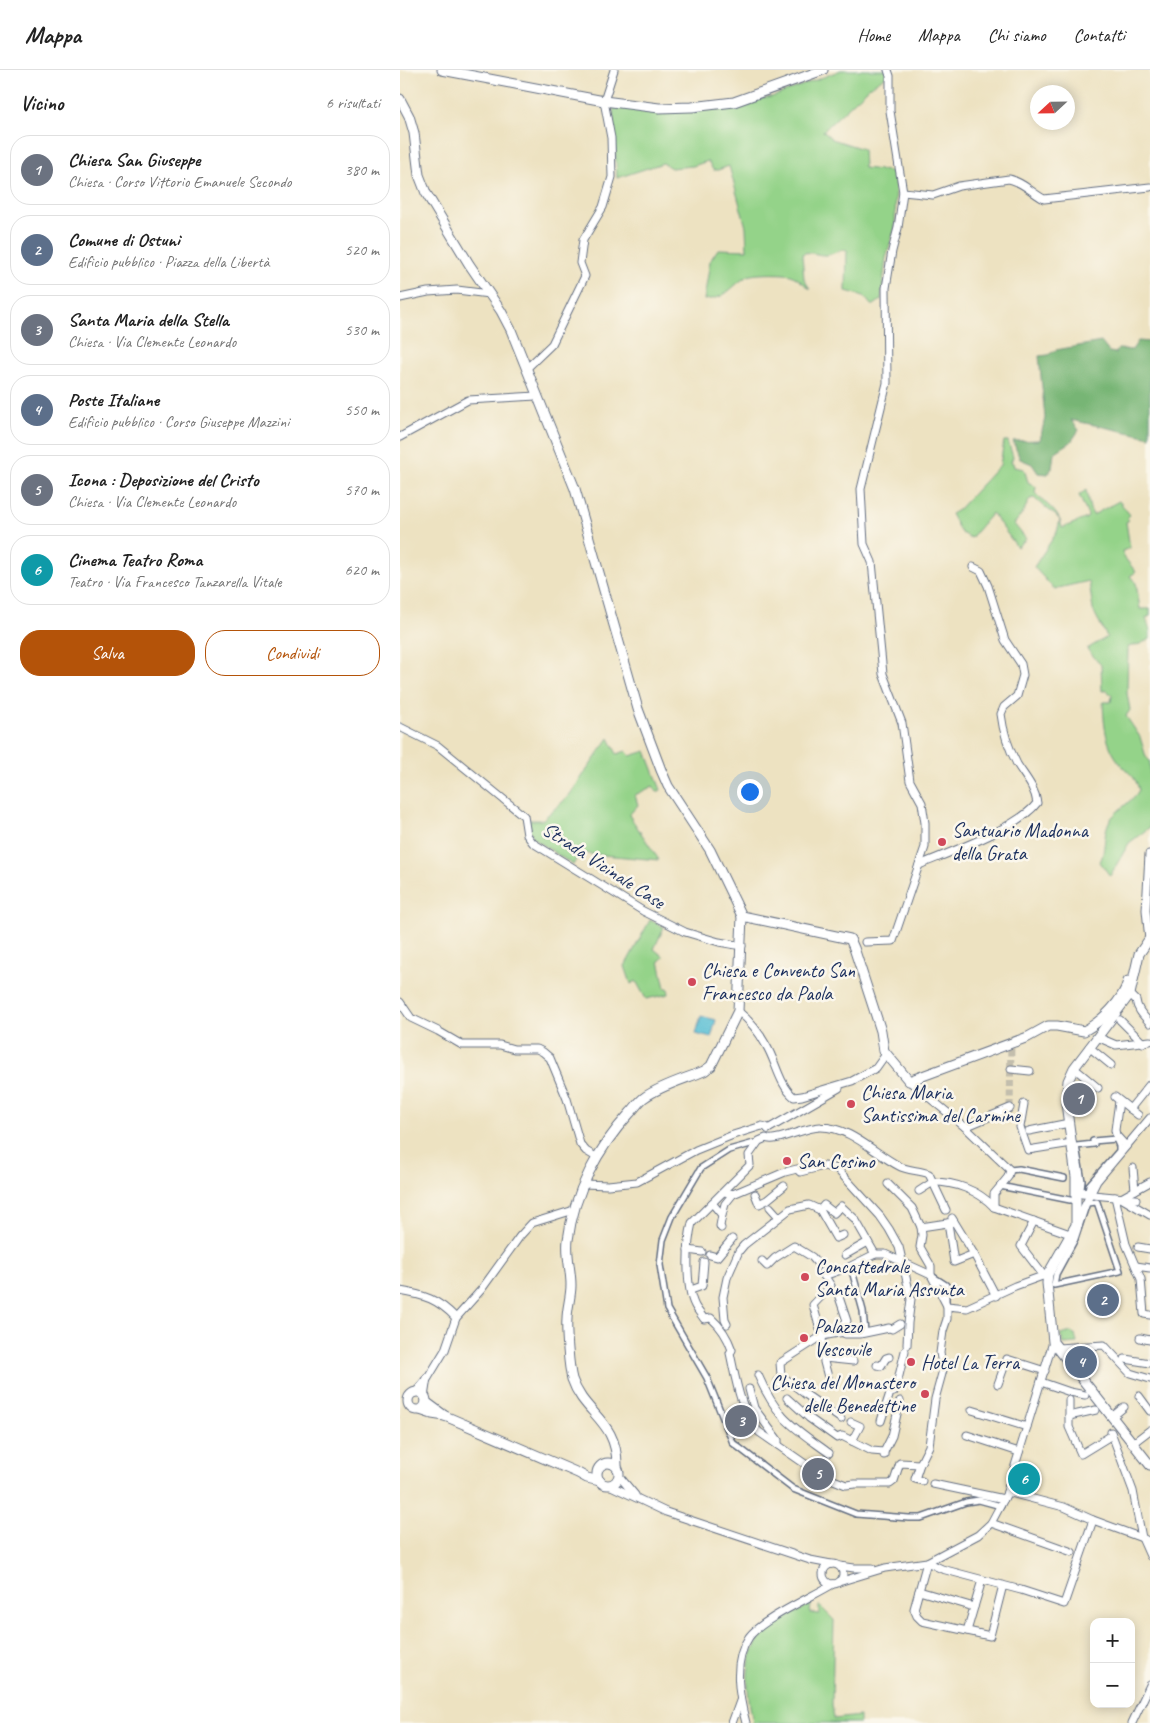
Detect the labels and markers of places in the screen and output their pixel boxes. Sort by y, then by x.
place label: Santuario Madonna della Grata [952,818,1090,866]
marker: Santuario Madonna della Grata [936,836,948,848]
place label: Chiesa e Convento San Francesco da Paola [702,958,856,1006]
marker: Chiesa e Convento San Francesco da Paola [686,976,698,988]
place label: Chiesa Maria Santissima del Carmine [861,1080,1021,1128]
pin: 1 [1063,1080,1095,1118]
marker: Chiesa Maria Santissima del Carmine [845,1098,857,1110]
place label: San Cosimo [797,1149,876,1174]
marker: San Cosimo [781,1155,793,1167]
place label: Concattedrale Santa Maria Assunta [815,1254,965,1302]
marker: Concattedrale Santa Maria Assunta [799,1271,811,1283]
pin: 2 [1087,1281,1119,1319]
place label: Palazzo Vescovile [814,1314,872,1362]
marker: Palazzo Vescovile [798,1332,810,1344]
pin: 4 [1065,1343,1097,1381]
place label: Hotel La Terra [921,1350,1021,1375]
marker: Hotel La Terra [905,1356,917,1368]
place label: Chiesa del Monastero delle Benedettine [771,1370,917,1418]
marker: Chiesa del Monastero delle Benedettine [919,1388,931,1400]
pin: 3 [725,1402,757,1440]
pin: 5 [802,1455,834,1493]
pin: 6 [1008,1460,1040,1498]

